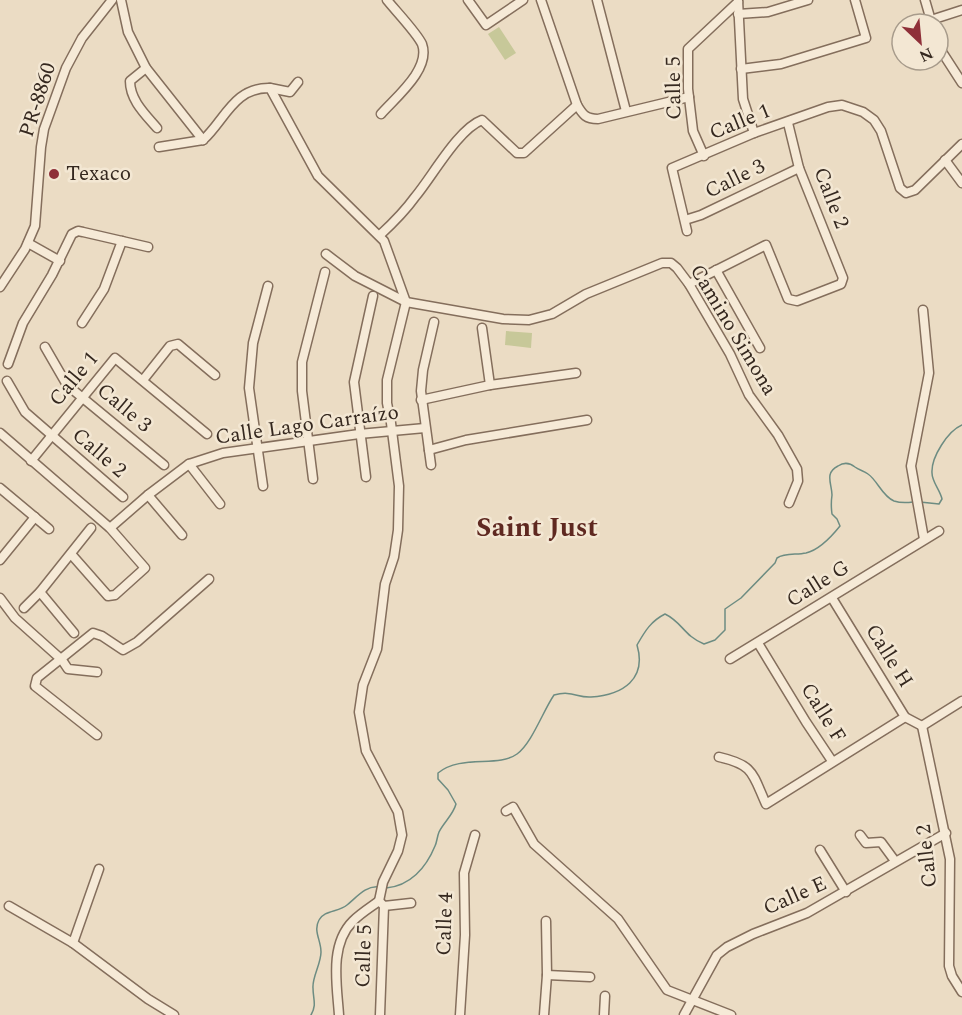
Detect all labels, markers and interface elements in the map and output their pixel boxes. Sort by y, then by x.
north arrow [890,12,950,72]
text: N [915,41,937,68]
street label: Calle 5 [657,56,691,120]
street label: PR-8860 [11,59,65,141]
street label: Calle 1 [704,95,776,149]
street label: Calle 3 [699,150,771,207]
place label: Texaco [66,158,131,190]
street label: Calle 2 [805,163,857,233]
marker: Texaco [47,167,61,181]
street label: Camino Simona [681,258,785,402]
street label: Calle 1 [41,344,107,414]
street label: Calle 3 [89,375,159,441]
street label: Calle Lago Carraízo [213,396,401,454]
street label: Calle 2 [64,420,134,486]
district label: Saint Just [476,507,598,549]
street label: Calle G [780,552,856,616]
street label: Calle H [857,618,921,694]
street label: Calle F [792,677,854,749]
street label: Calle 2 [908,823,946,889]
street label: Calle E [758,868,832,924]
street label: Calle 4 [428,891,462,956]
street label: Calle 5 [347,924,381,988]

